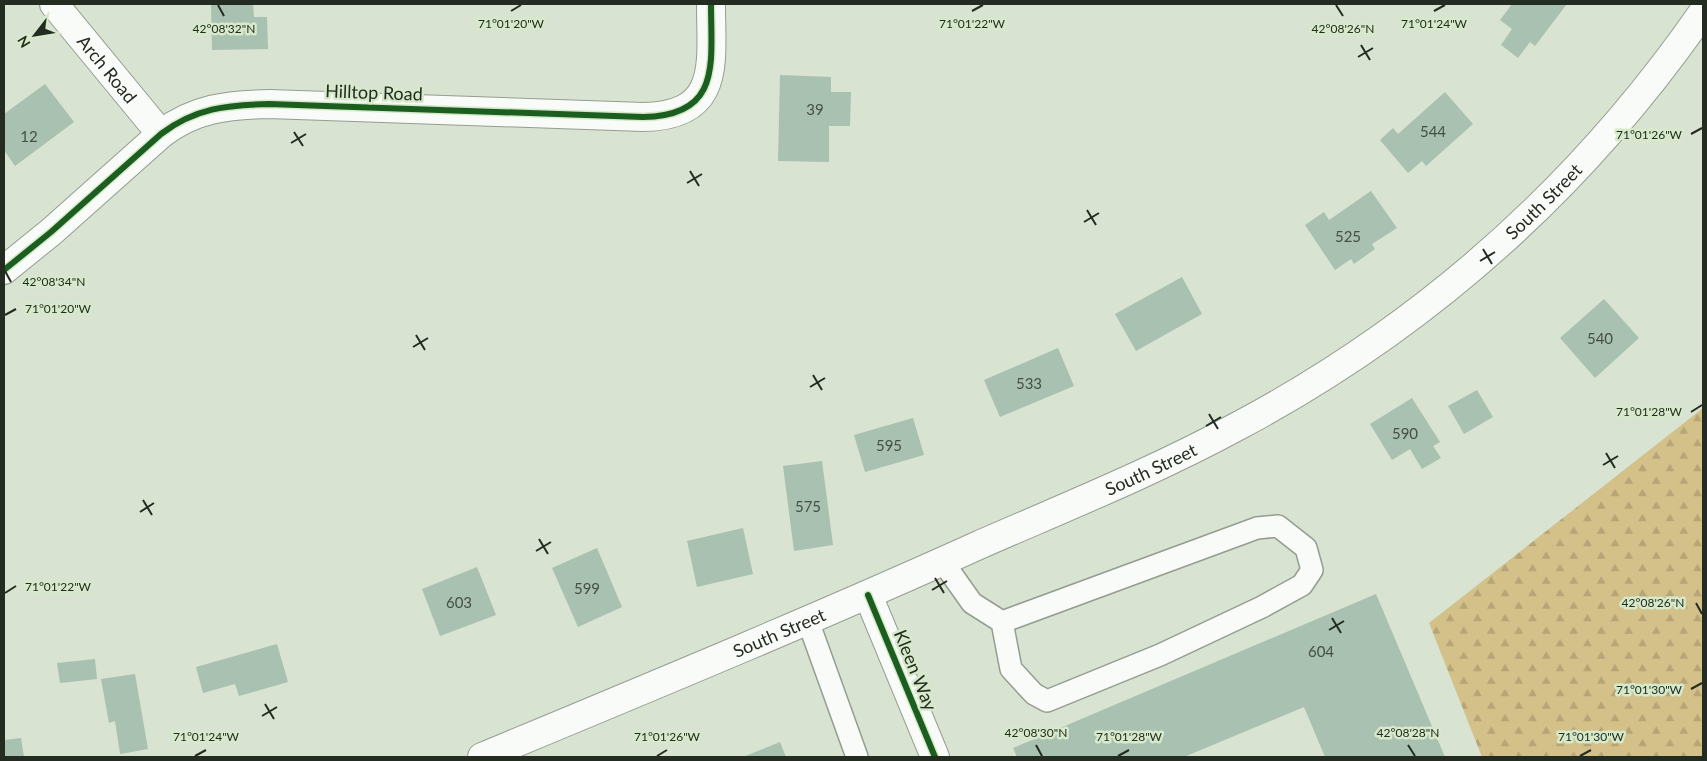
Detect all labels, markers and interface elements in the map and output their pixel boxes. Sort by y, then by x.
north arrow [10,10,60,60]
text: 71°01'20"W [478,16,545,31]
text: 71°01'22"W [939,16,1006,31]
text: 71°01'24"W [1401,16,1468,31]
text: 42°08'32"N [193,21,255,36]
text: 42°08'26"N [1312,21,1374,36]
street label: Arch Road [73,30,142,107]
text: N [13,33,33,51]
street label: Hilltop Road [325,79,423,105]
house number: 39 [806,100,824,118]
house number: 544 [1420,122,1446,140]
house number: 12 [20,127,38,145]
text: 71°01'26"W [1616,127,1683,142]
street label: South Street [1501,158,1586,244]
house number: 525 [1335,227,1361,245]
text: 42°08'34"N [23,274,85,289]
text: 71°01'20"W [25,301,92,316]
house number: 540 [1587,329,1613,347]
house number: 533 [1016,374,1042,392]
text: 71°01'28"W [1616,404,1683,419]
house number: 590 [1392,424,1418,442]
house number: 595 [876,436,902,454]
street label: South Street [1101,438,1201,500]
house number: 575 [795,497,821,515]
text: 71°01'22"W [25,579,92,594]
house number: 599 [574,579,600,597]
house number: 603 [446,593,472,611]
text: 42°08'26"N [1622,595,1684,610]
street label: South Street [729,603,829,662]
street label: Kleen Way [890,626,942,714]
house number: 604 [1308,642,1334,660]
text: 71°01'30"W [1616,682,1683,697]
text: 42°08'30"N [1005,725,1067,740]
text: 42°08'28"N [1377,725,1439,740]
text: 71°01'24"W [173,729,240,744]
text: 71°01'26"W [634,729,701,744]
text: 71°01'28"W [1096,729,1163,744]
text: 71°01'30"W [1558,729,1625,744]

